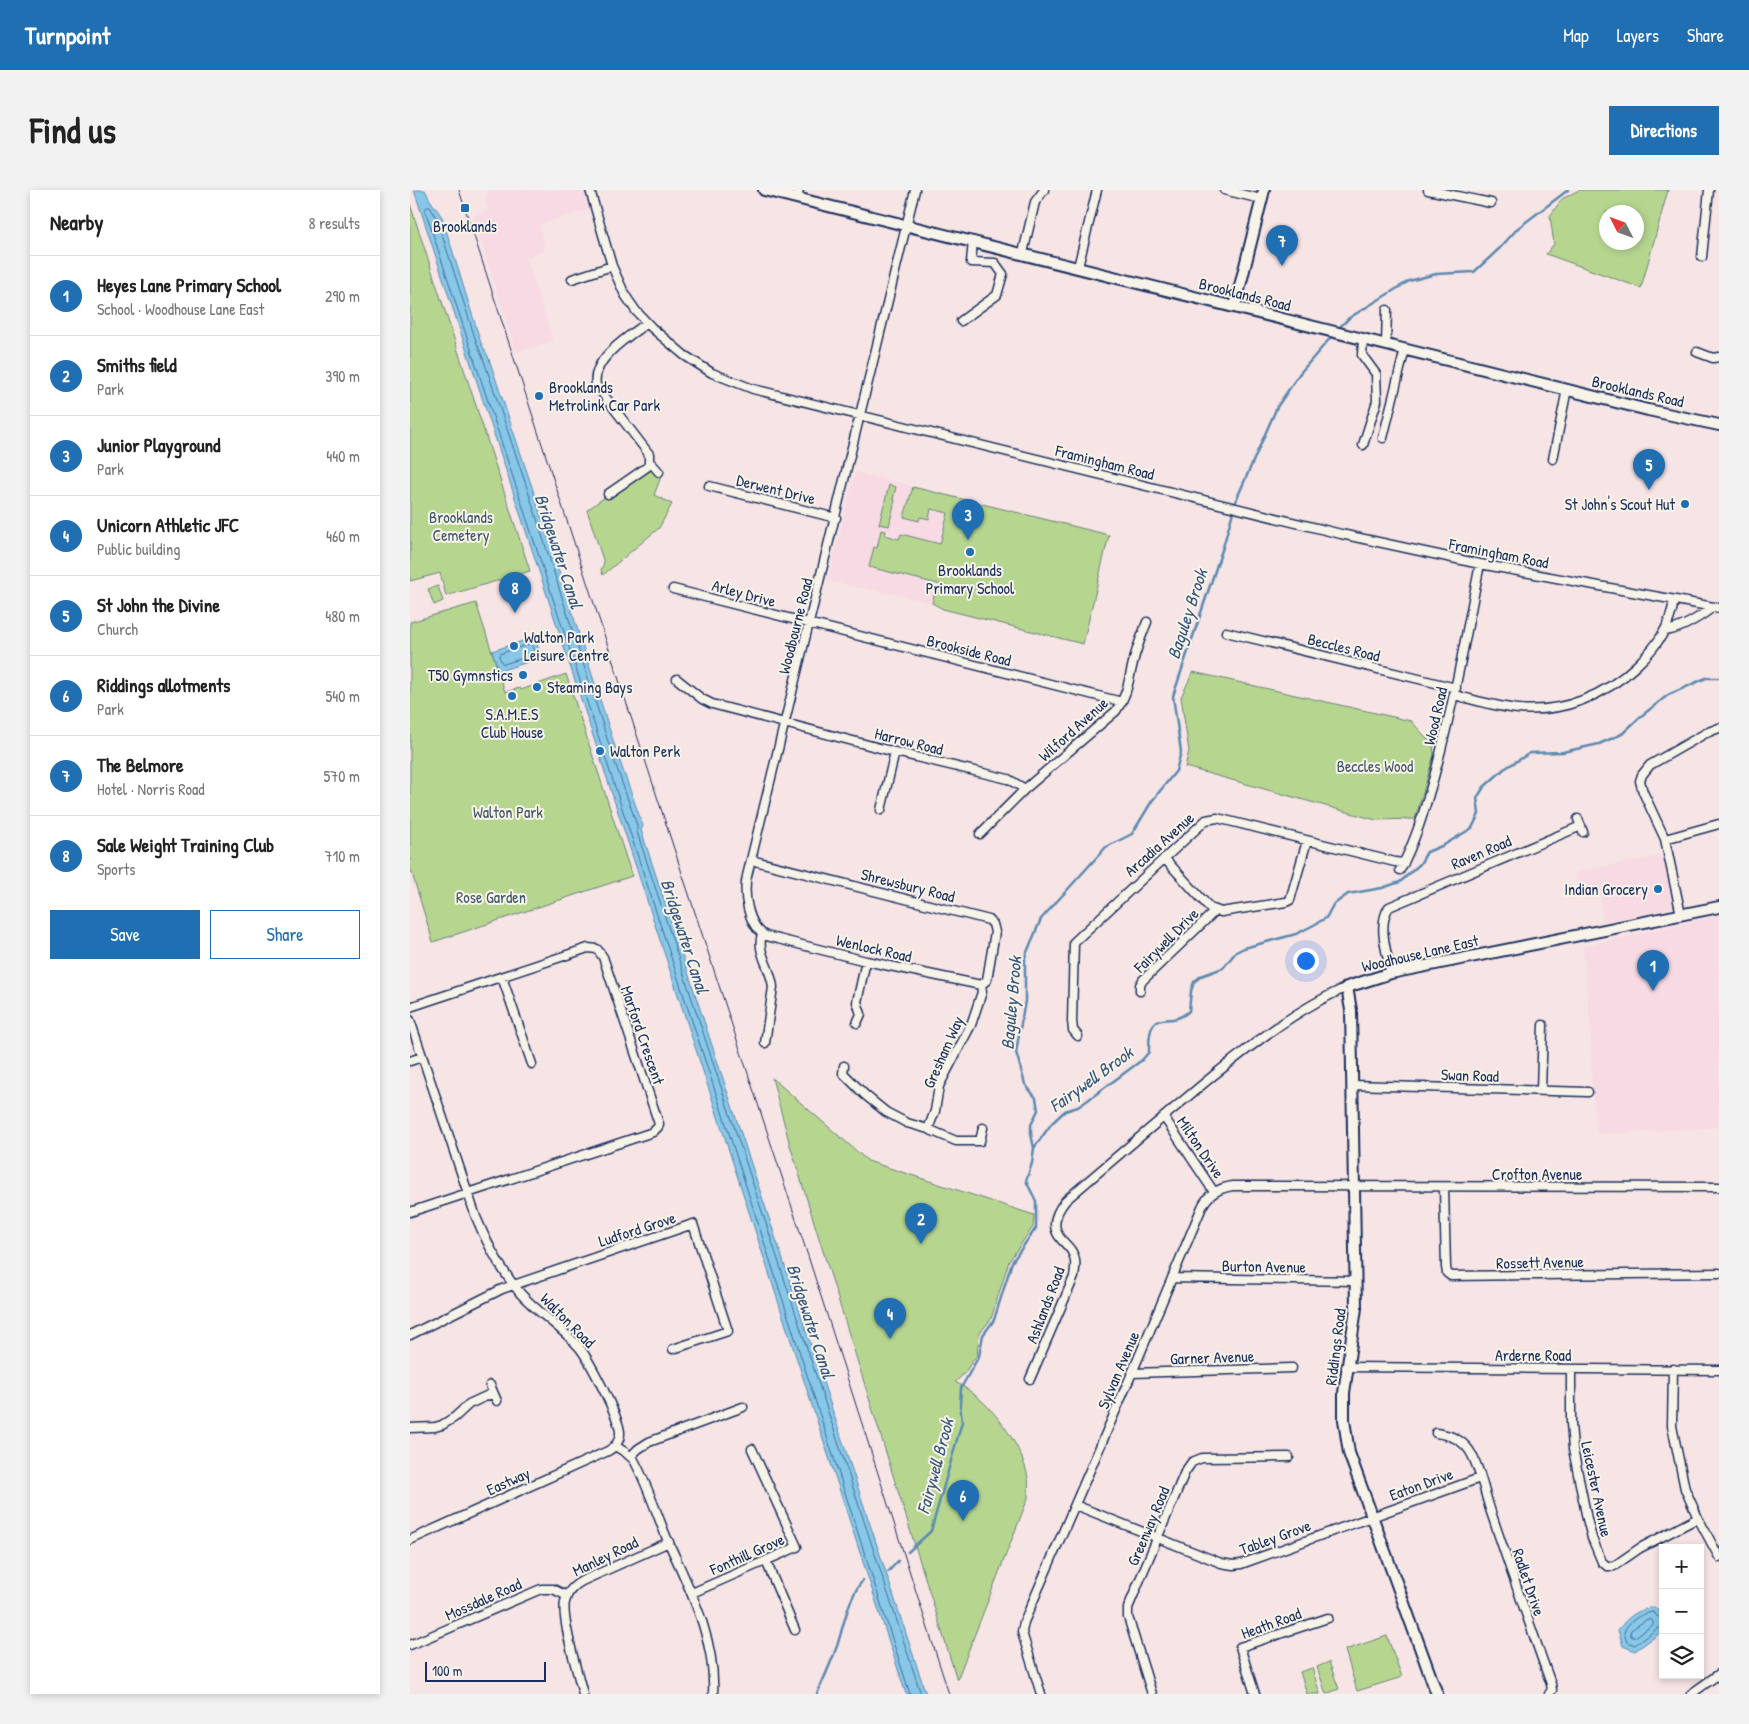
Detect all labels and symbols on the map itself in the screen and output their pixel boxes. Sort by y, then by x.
marker: Brooklands [459,202,471,214]
north arrow [1599,205,1644,250]
place label: Brooklands [433,215,497,237]
pin: 7 [1266,225,1298,266]
street label: Brooklands Road [1197,272,1293,316]
street label: Brooklands Road [1590,370,1686,412]
place label: Brooklands Metrolink Car Park [549,376,660,416]
marker: Brooklands Metrolink Car Park [533,390,545,402]
street label: Framingham Road [1052,439,1157,485]
pin: 5 [1633,449,1665,490]
street label: Derwent Drive [734,469,818,510]
water label: Bridgewater Canal [529,491,590,613]
place label: St John's Scout Hut [1565,493,1675,515]
marker: St John's Scout Hut [1679,498,1691,510]
pin: 3 [952,499,984,540]
park label: Brooklands Cemetery [429,506,493,546]
street label: Framingham Road [1446,532,1551,573]
marker: Brooklands Primary School [964,546,976,558]
place label: Brooklands Primary School [926,559,1015,599]
water label: Baguley Brook [1161,564,1214,662]
pin: 8 [499,572,531,613]
street label: Arley Drive [710,574,779,612]
street label: Woodbourne Road [772,576,818,676]
place label: Walton Park Leisure Centre [524,626,610,666]
street label: Beccles Road [1306,627,1382,667]
street label: Brookside Road [925,629,1013,671]
marker: Walton Park Leisure Centre [508,640,520,652]
place label: T50 Gymnstics [428,664,513,686]
marker: T50 Gymnstics [517,669,529,681]
place label: Steaming Bays [547,676,632,698]
marker: Steaming Bays [531,681,543,693]
street label: Wood Road [1418,685,1452,747]
marker: S.A.M.E.S Club House [506,690,518,702]
street label: Wilford Avenue [1033,691,1113,766]
place label: S.A.M.E.S Club House [481,703,544,743]
street label: Harrow Road [872,722,946,760]
place label: Walton Perk [610,740,680,762]
marker: Walton Perk [594,745,606,757]
park label: Beccles Wood [1337,755,1413,777]
park label: Walton Park [473,801,543,823]
street label: Arcadia Avenue [1119,806,1199,881]
street label: Raven Road [1447,829,1515,875]
street label: Shrewsbury Road [859,863,957,907]
water label: Bridgewater Canal [655,876,716,998]
place label: Indian Grocery [1564,878,1648,900]
marker: Indian Grocery [1652,883,1664,895]
park label: Rose Garden [456,886,526,908]
street label: Fairywell Drive [1128,902,1204,978]
street label: Wenlock Road [834,929,914,967]
street label: Woodhouse Lane East [1359,929,1481,977]
your location [1293,948,1319,974]
pin: 1 [1637,950,1669,991]
water label: Baguley Brook [994,954,1028,1050]
street label: Marford Crescent [616,983,670,1088]
street label: Gresham Way [917,1012,969,1092]
water label: Fairywell Brook [1044,1039,1139,1118]
street label: Swan Road [1441,1063,1499,1087]
street label: Milton Drive [1172,1112,1230,1183]
street label: Crofton Avenue [1492,1163,1583,1185]
pin: 2 [905,1203,937,1244]
street label: Ludford Grove [596,1206,679,1252]
street label: Rossett Avenue [1496,1250,1585,1274]
street label: Burton Avenue [1222,1254,1307,1278]
water label: Bridgewater Canal [781,1261,842,1383]
street label: Ashlands Road [1020,1263,1070,1347]
street label: Walton Road [536,1288,600,1352]
pin: 4 [874,1298,906,1339]
street label: Riddings Road [1319,1307,1351,1387]
street label: Sylvan Avenue [1092,1327,1144,1412]
street label: Arderne Road [1495,1344,1571,1366]
street label: Garner Avenue [1170,1345,1255,1369]
water label: Fairywell Brook [910,1414,960,1516]
street label: Leicester Avenue [1576,1439,1618,1539]
street label: Eastway [483,1462,533,1500]
street label: Eaton Drive [1386,1462,1457,1506]
pin: 6 [947,1480,979,1521]
street label: Greenway Road [1121,1483,1175,1569]
street label: Tabley Grove [1236,1514,1314,1560]
street label: Fonthill Grove [705,1528,788,1581]
street label: Manley Road [569,1531,641,1581]
street label: Radlet Drive [1507,1545,1551,1619]
street label: Mossdale Road [441,1572,525,1626]
street label: Heath Road [1238,1602,1304,1644]
scale bar [425,1659,546,1682]

